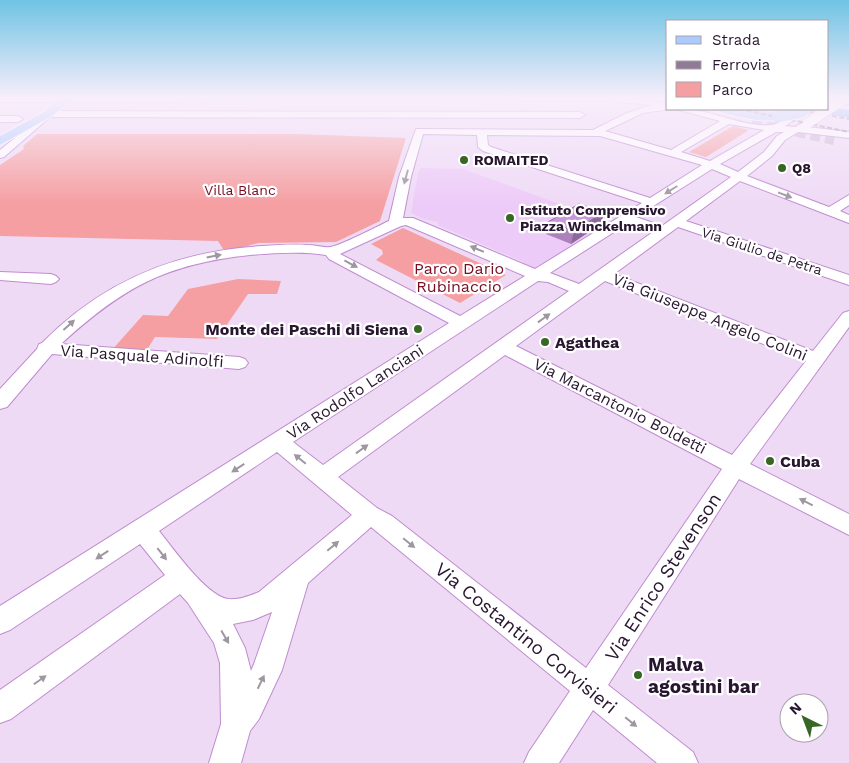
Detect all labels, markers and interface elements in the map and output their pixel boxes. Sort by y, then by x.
legend [666,20,829,110]
text: Strada [712,31,761,49]
text: Ferrovia [712,56,771,74]
text: Parco [712,81,753,99]
place label: ROMAITED [474,152,549,168]
marker: ROMAITED [458,154,470,166]
place label: Q8 [792,160,811,176]
marker: Q8 [776,162,788,174]
one-way arrow [401,170,409,185]
park label: Villa Blanc [204,182,276,198]
one-way arrow [664,185,677,195]
one-way arrow [777,192,792,199]
place label: Istituto Comprensivo Piazza Winckelmann [520,202,666,234]
marker: Istituto Comprensivo Piazza Winckelmann [504,212,516,224]
street label: Via Giulio de Petra [700,224,824,278]
one-way arrow [470,245,484,253]
one-way arrow [206,251,222,259]
park label: Parco Dario Rubinaccio [414,259,504,296]
one-way arrow [344,260,358,269]
street label: Via Giuseppe Angelo Colini [610,269,810,365]
one-way arrow [537,313,551,323]
one-way arrow [63,319,75,331]
place label: Monte dei Paschi di Siena [205,320,409,339]
marker: Monte dei Paschi di Siena [412,323,424,335]
place label: Agathea [555,333,620,352]
marker: Agathea [539,336,551,348]
street label: Via Pasquale Adinolfi [60,341,224,371]
street label: Via Rodolfo Lanciani [283,341,427,443]
street label: Via Marcantonio Boldetti [530,354,710,458]
one-way arrow [355,444,368,454]
place label: Cuba [780,452,821,471]
one-way arrow [294,454,307,465]
marker: Cuba [764,455,776,467]
one-way arrow [231,463,244,473]
street label: Via Enrico Stevenson [600,489,726,665]
one-way arrow [798,498,813,506]
one-way arrow [402,538,415,549]
one-way arrow [327,540,339,552]
one-way arrow [157,547,168,560]
one-way arrow [95,551,108,560]
street label: Via Costantino Corvisieri [430,557,622,719]
one-way arrow [220,630,229,644]
place label: Malva agostini bar [648,653,760,698]
marker: Malva agostini bar [632,669,644,681]
one-way arrow [33,675,47,685]
one-way arrow [257,675,265,689]
north arrow [779,693,829,743]
text: N [786,699,805,718]
one-way arrow [624,717,637,728]

